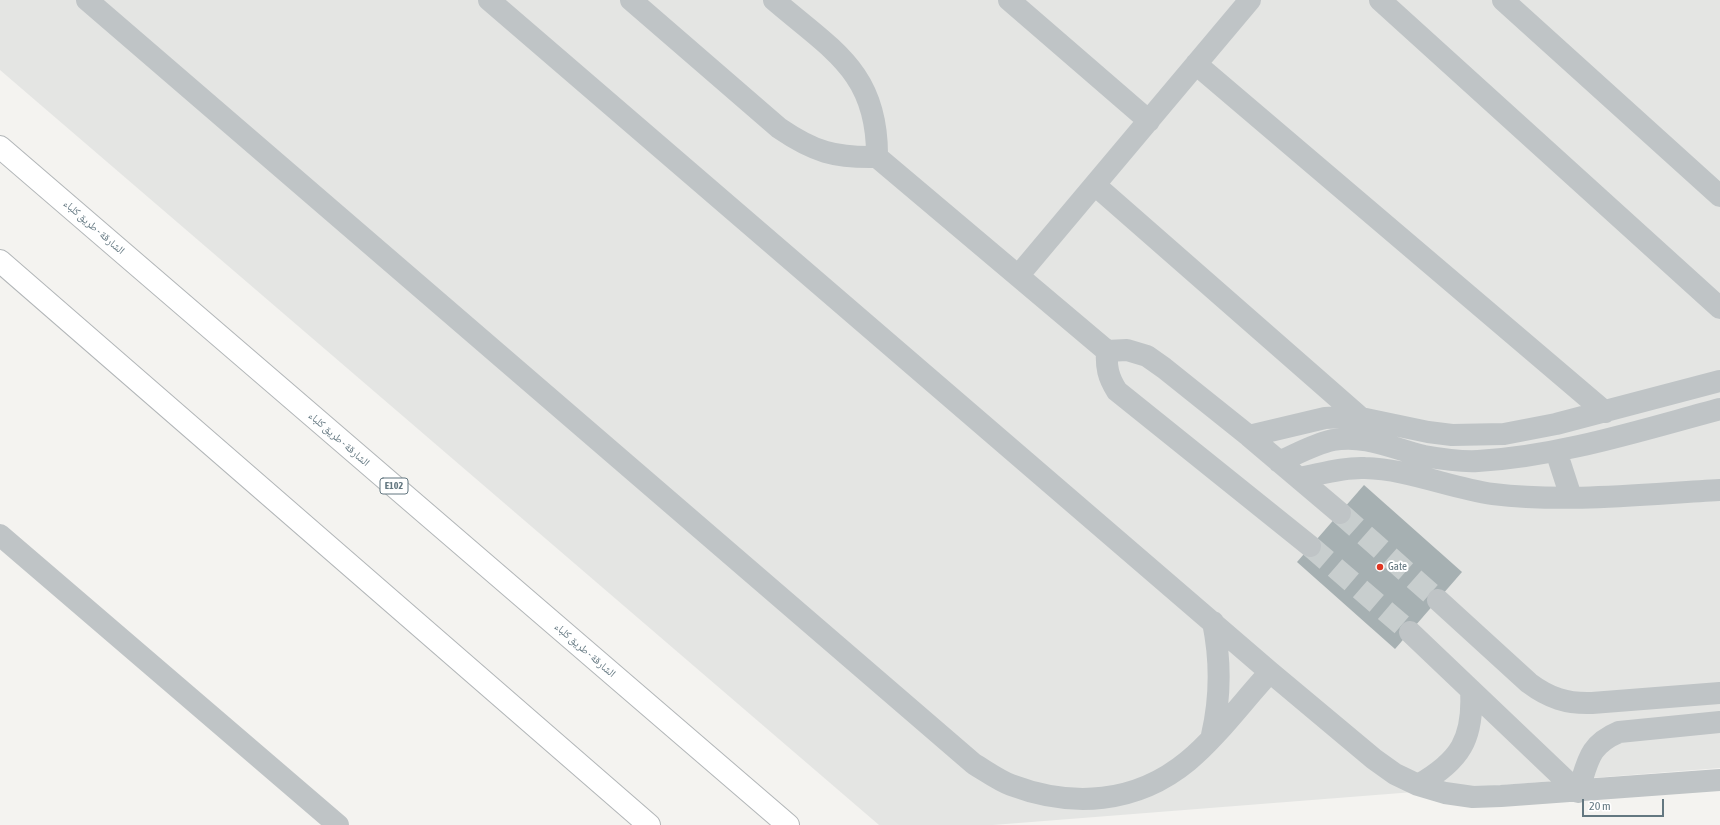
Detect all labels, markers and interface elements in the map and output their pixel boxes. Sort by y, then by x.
street label: الشارقة - طريق كلباء [61,197,127,257]
street label: الشارقة - طريق كلباء [306,409,372,469]
road number: E102 [380,478,408,494]
place label: Gate [1388,560,1407,574]
marker: Gate [1375,562,1385,572]
street label: الشارقة - طريق كلباء [552,620,618,680]
scale bar [1584,791,1666,817]
text: 20 m [1589,799,1611,813]

